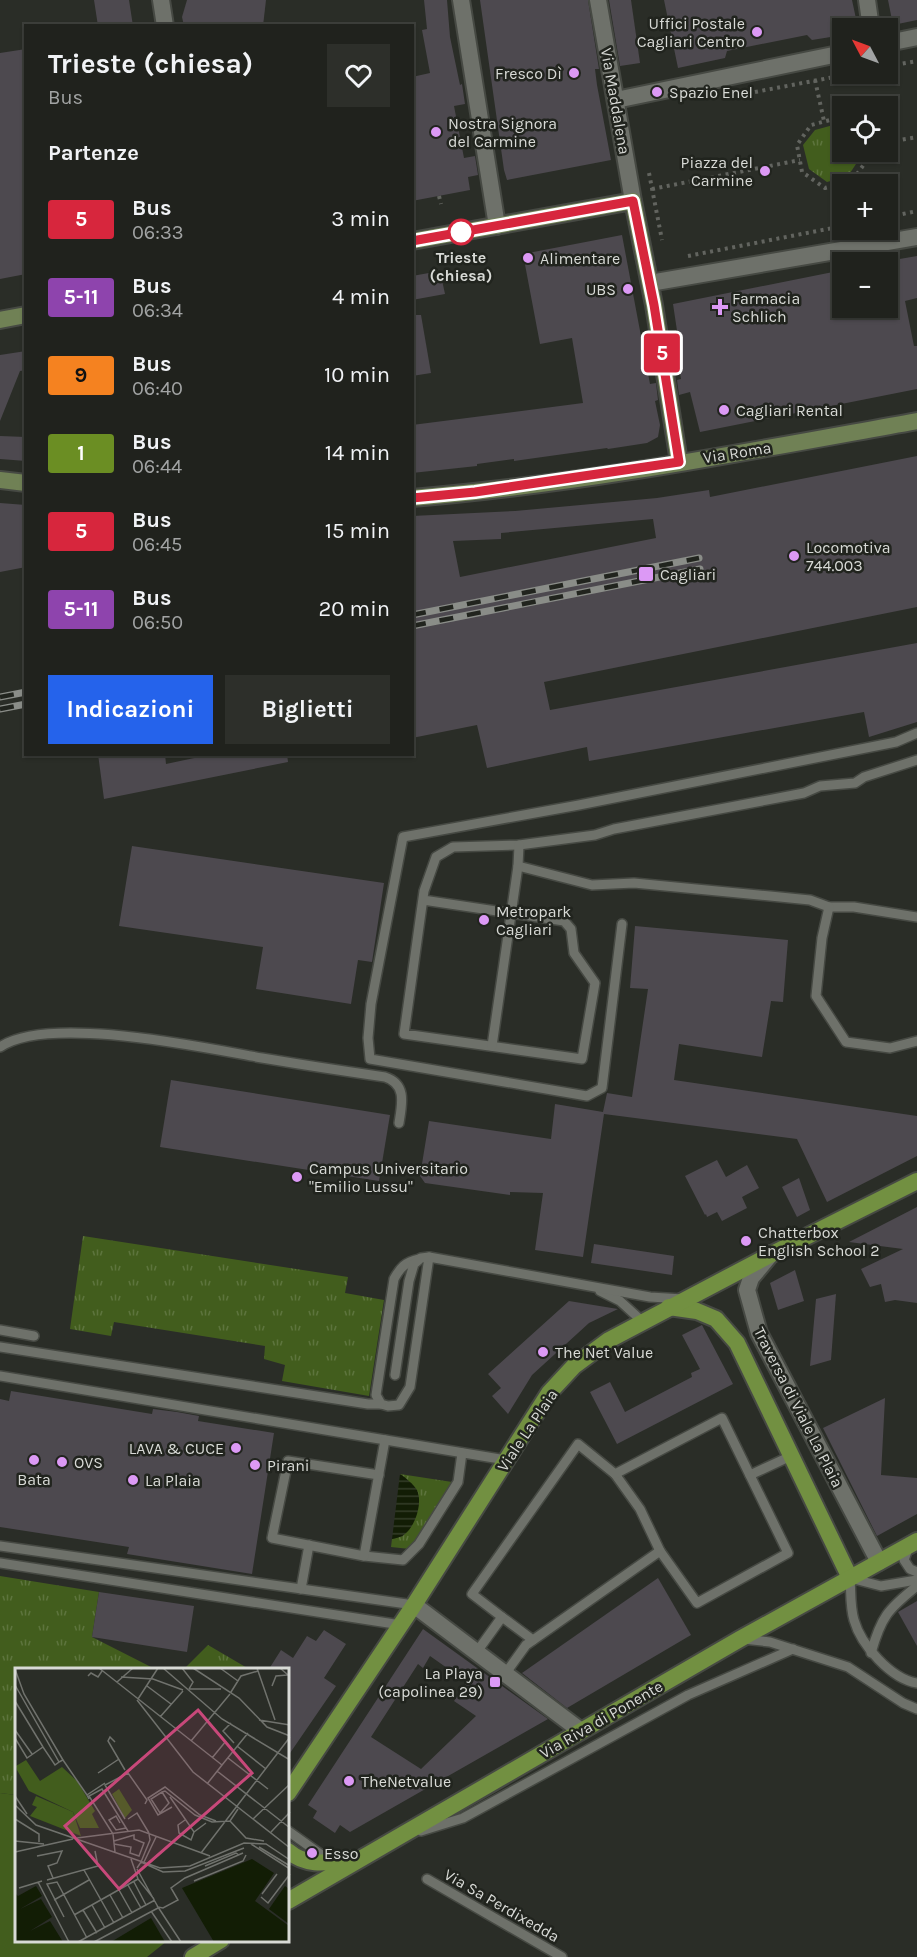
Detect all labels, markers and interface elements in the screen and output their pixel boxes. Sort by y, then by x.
place label: Uffici Postale Cagliari Centro [637,14,745,51]
north arrow [832,18,898,84]
map controls [832,18,898,318]
marker: Uffici Postale Cagliari Centro [750,25,764,39]
button: heart [327,44,390,107]
street label: Via Maddalena [597,46,634,156]
text: Trieste (chiesa) [48,47,253,80]
place label: Fresco Dì [495,64,562,83]
marker: Fresco Dì [567,66,581,80]
place label: Spazio Enel [669,83,753,102]
marker: Spazio Enel [650,85,664,99]
text: Bus [48,86,83,109]
button: locate [832,96,898,162]
place label: Nostra Signora del Carmine [448,114,557,151]
marker: Nostra Signora del Carmine [429,125,443,139]
text: Partenze [48,140,139,166]
place label: Piazza del Carmine [681,153,753,190]
marker: Piazza del Carmine [758,164,772,178]
button: + [832,174,898,240]
text: Bus [132,195,172,221]
text: 3 min [331,206,390,232]
text: 5 [75,207,87,231]
marker: Trieste (chiesa) [448,219,474,245]
text: 06:33 [132,221,184,244]
place label: Trieste (chiesa) [430,248,492,285]
place label: Alimentare [540,249,620,268]
marker: Alimentare [521,251,535,265]
button: − [832,252,898,318]
text: Bus [132,273,172,299]
place label: UBS [586,280,616,299]
marker: UBS [621,282,635,296]
text: 4 min [332,284,390,310]
text: 5-11 [63,285,99,309]
place label: Farmacia Schlich [732,289,800,326]
text: 06:34 [132,299,183,322]
marker: Farmacia Schlich [713,300,727,314]
line badge: 5 [642,334,682,372]
text: 5 [656,341,668,365]
text: Bus [132,351,172,377]
text: 10 min [324,362,390,388]
text: 9 [75,363,87,387]
text: 06:40 [132,377,183,400]
place label: Cagliari Rental [736,401,843,420]
marker: Cagliari Rental [717,403,731,417]
text: Bus [132,429,172,455]
street label: Via Roma [702,438,772,467]
text: 14 min [325,440,390,466]
text: 1 [77,441,85,465]
text: 06:44 [132,455,182,478]
text: Bus [132,507,172,533]
text: 15 min [325,518,390,544]
text: 5 [75,519,87,543]
text: 06:45 [132,533,182,556]
place label: Locomotiva 744.003 [806,538,891,575]
marker: Locomotiva 744.003 [787,549,801,563]
marker: Cagliari [637,565,655,583]
place label: Cagliari [660,565,716,584]
text: Bus [132,585,172,611]
text: 20 min [319,596,390,622]
text: 5-11 [63,597,99,621]
text: 06:50 [132,611,183,634]
button: Indicazioni [48,675,213,744]
button: Biglietti [225,675,390,744]
place label: Metropark Cagliari [496,902,571,939]
marker: Metropark Cagliari [477,913,491,927]
place label: Campus Universitario "Emilio Lussu" [309,1159,468,1196]
marker: Campus Universitario "Emilio Lussu" [290,1170,304,1184]
place label: Chatterbox English School 2 [758,1223,879,1260]
marker: Chatterbox English School 2 [739,1234,753,1248]
street label: Traversa di Viale La Plaia [750,1324,847,1491]
place label: The Net Value [555,1343,653,1362]
marker: The Net Value [536,1345,550,1359]
street label: Viale La Plaia [493,1386,562,1475]
place label: LAVA & CUCE [129,1439,224,1458]
marker: LAVA & CUCE [229,1441,243,1455]
marker: Bata [27,1453,41,1467]
place label: OVS [74,1453,103,1472]
marker: OVS [55,1455,69,1469]
place label: Pirani [267,1456,310,1475]
marker: Pirani [248,1458,262,1472]
place label: Bata [17,1470,51,1489]
place label: La Plaia [145,1471,201,1490]
marker: La Plaia [126,1473,140,1487]
place label: La Playa (capolinea 29) [378,1664,483,1701]
inset map [15,1668,290,1942]
marker: La Playa (capolinea 29) [488,1675,502,1689]
street label: Via Riva di Ponente [536,1676,666,1762]
place label: TheNetvalue [361,1772,451,1791]
marker: TheNetvalue [342,1774,356,1788]
place label: Esso [324,1844,359,1863]
marker: Esso [305,1846,319,1860]
street label: Via Sa Perdixedda [441,1865,563,1946]

